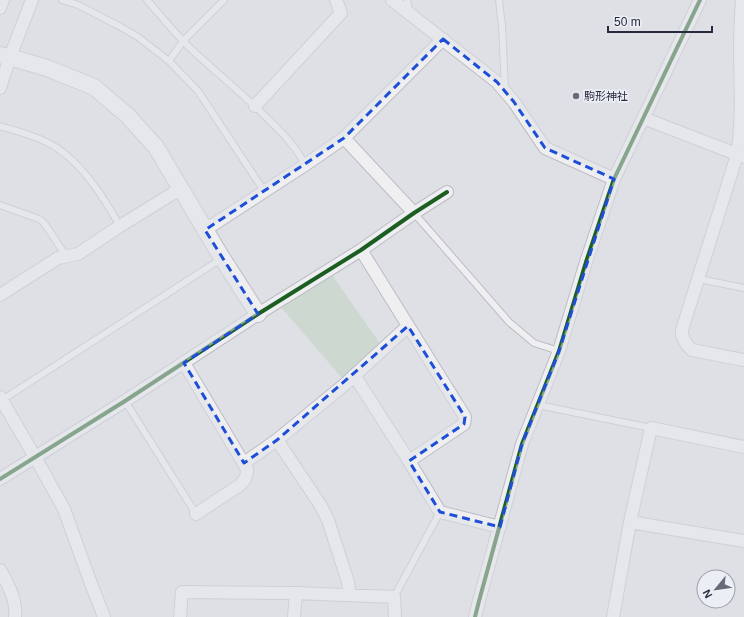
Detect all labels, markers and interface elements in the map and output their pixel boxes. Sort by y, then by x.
scale bar [608,8,712,34]
text: 50 m [614,15,641,29]
place label: 駒形神社 [584,90,628,102]
marker: 駒形神社 [571,91,581,101]
north arrow [696,569,736,609]
text: N [700,587,714,600]

